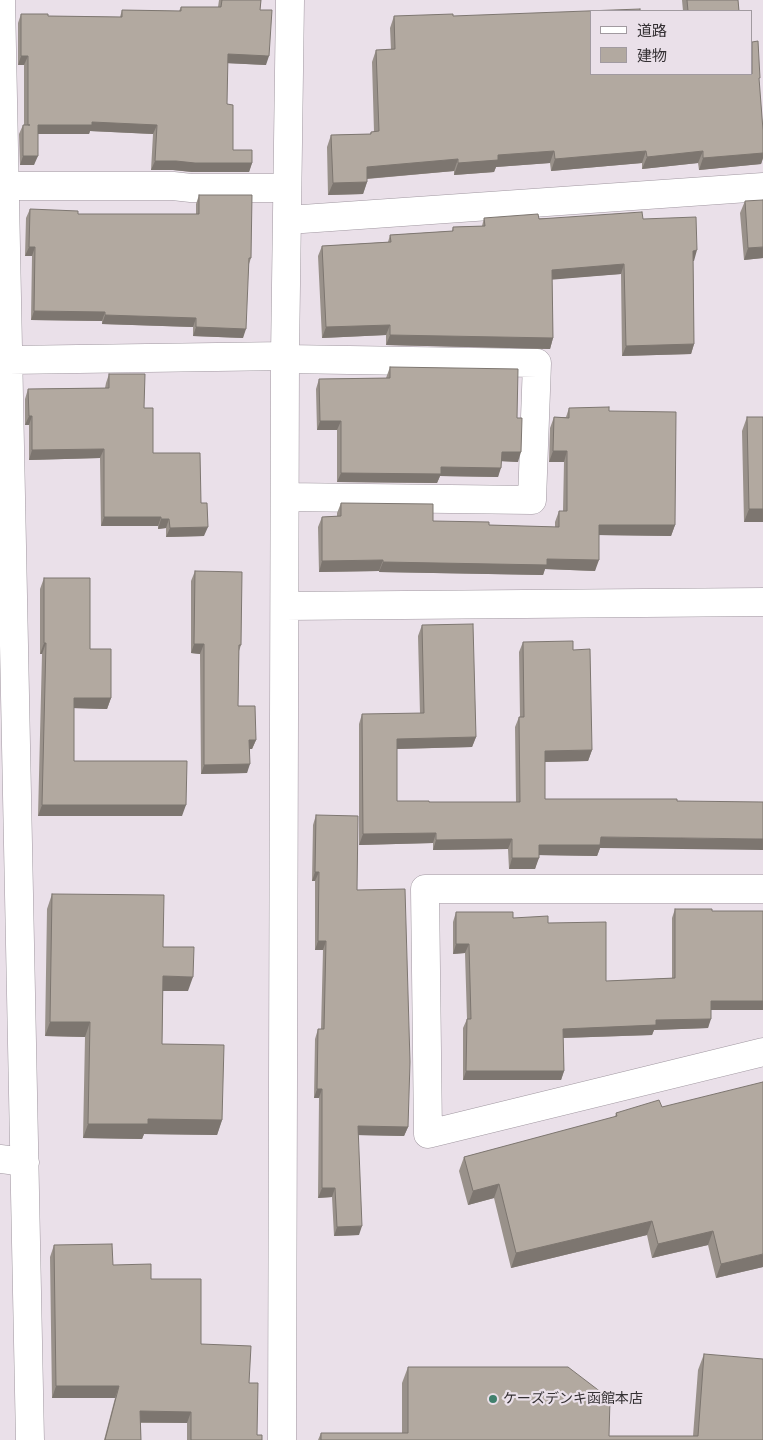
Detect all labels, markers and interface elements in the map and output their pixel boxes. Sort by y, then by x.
legend [590,10,753,75]
text: 道路 [637,22,667,40]
text: 建物 [637,47,667,65]
place label: ケーズデンキ函館本店 [503,1391,643,1407]
marker: ケーズデンキ函館本店 [487,1393,499,1405]

